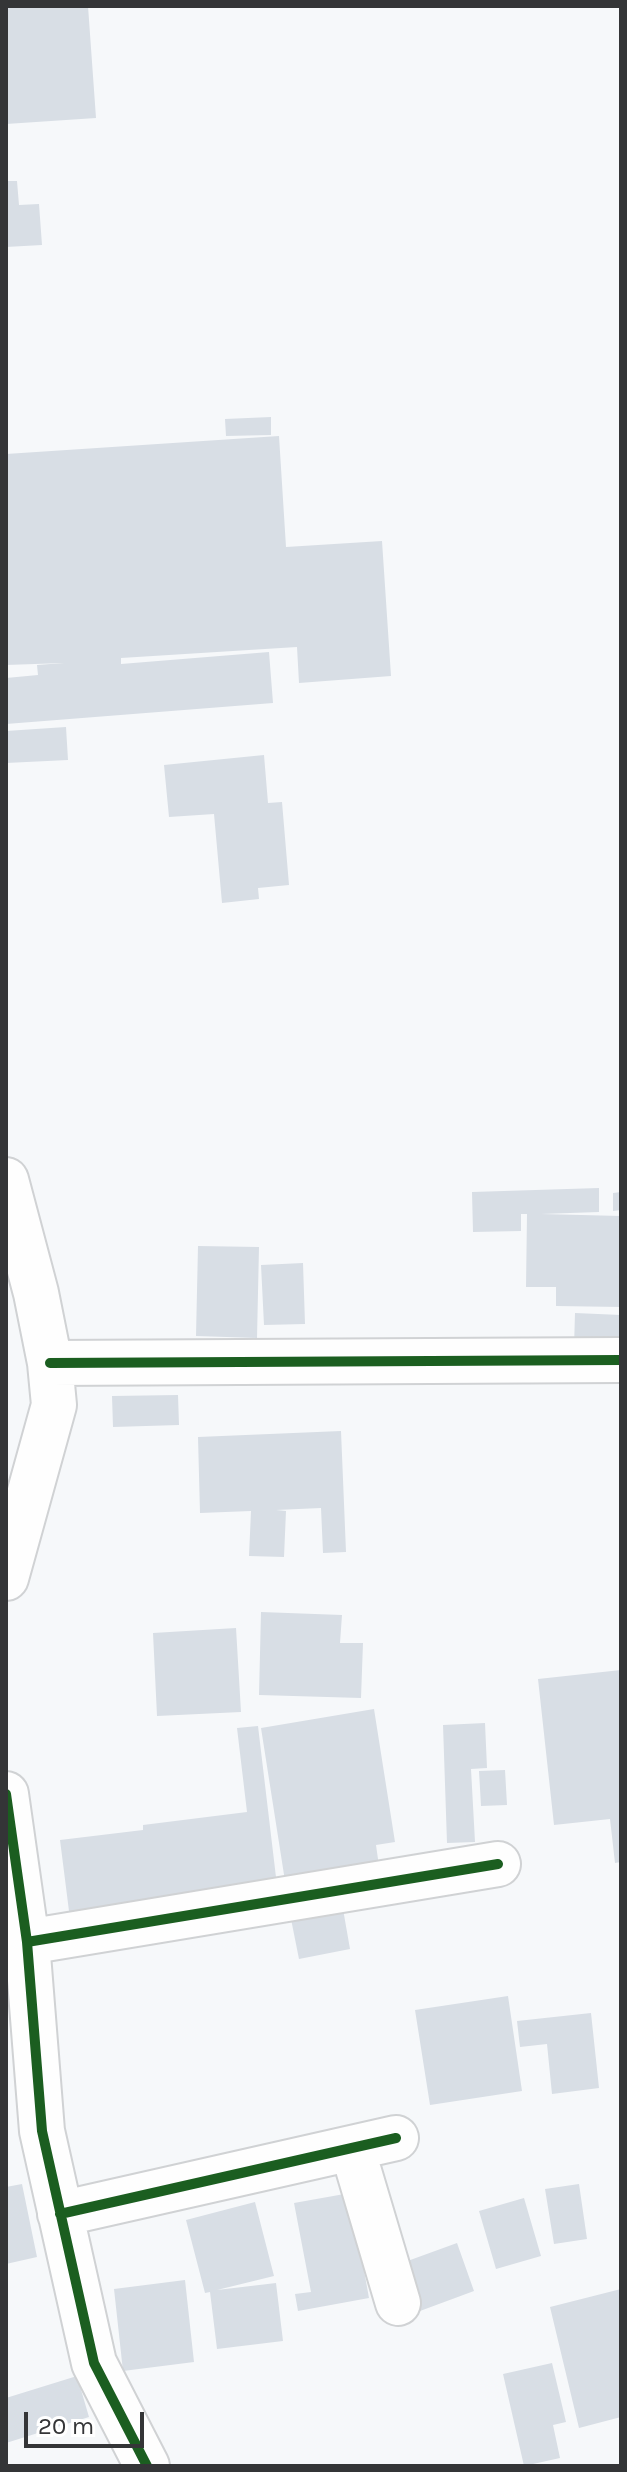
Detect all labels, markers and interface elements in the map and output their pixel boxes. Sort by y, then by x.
scale bar [28,2396,148,2446]
text: 20 m [38,2412,94,2440]

